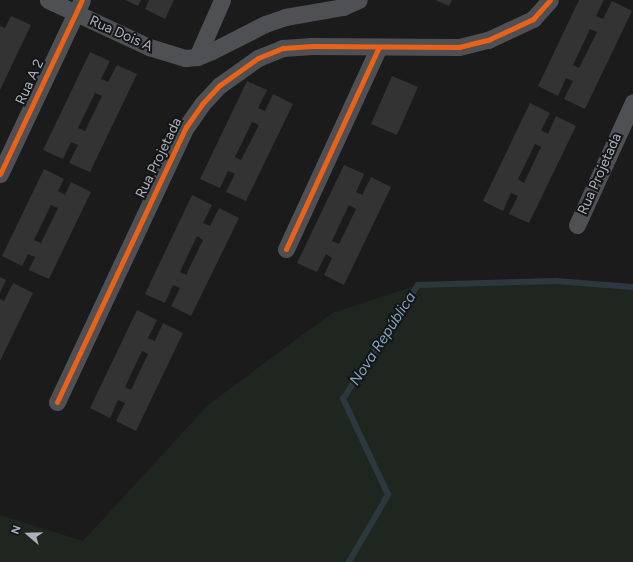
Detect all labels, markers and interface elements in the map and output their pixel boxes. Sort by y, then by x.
street label: Rua Dois A [87,13,155,55]
street label: Rua A 2 [12,57,48,107]
street label: Rua Projetada [132,115,186,201]
street label: Rua Projetada [575,131,625,217]
water label: Nova República [346,289,420,389]
north arrow [8,514,48,554]
text: N [9,524,24,536]

